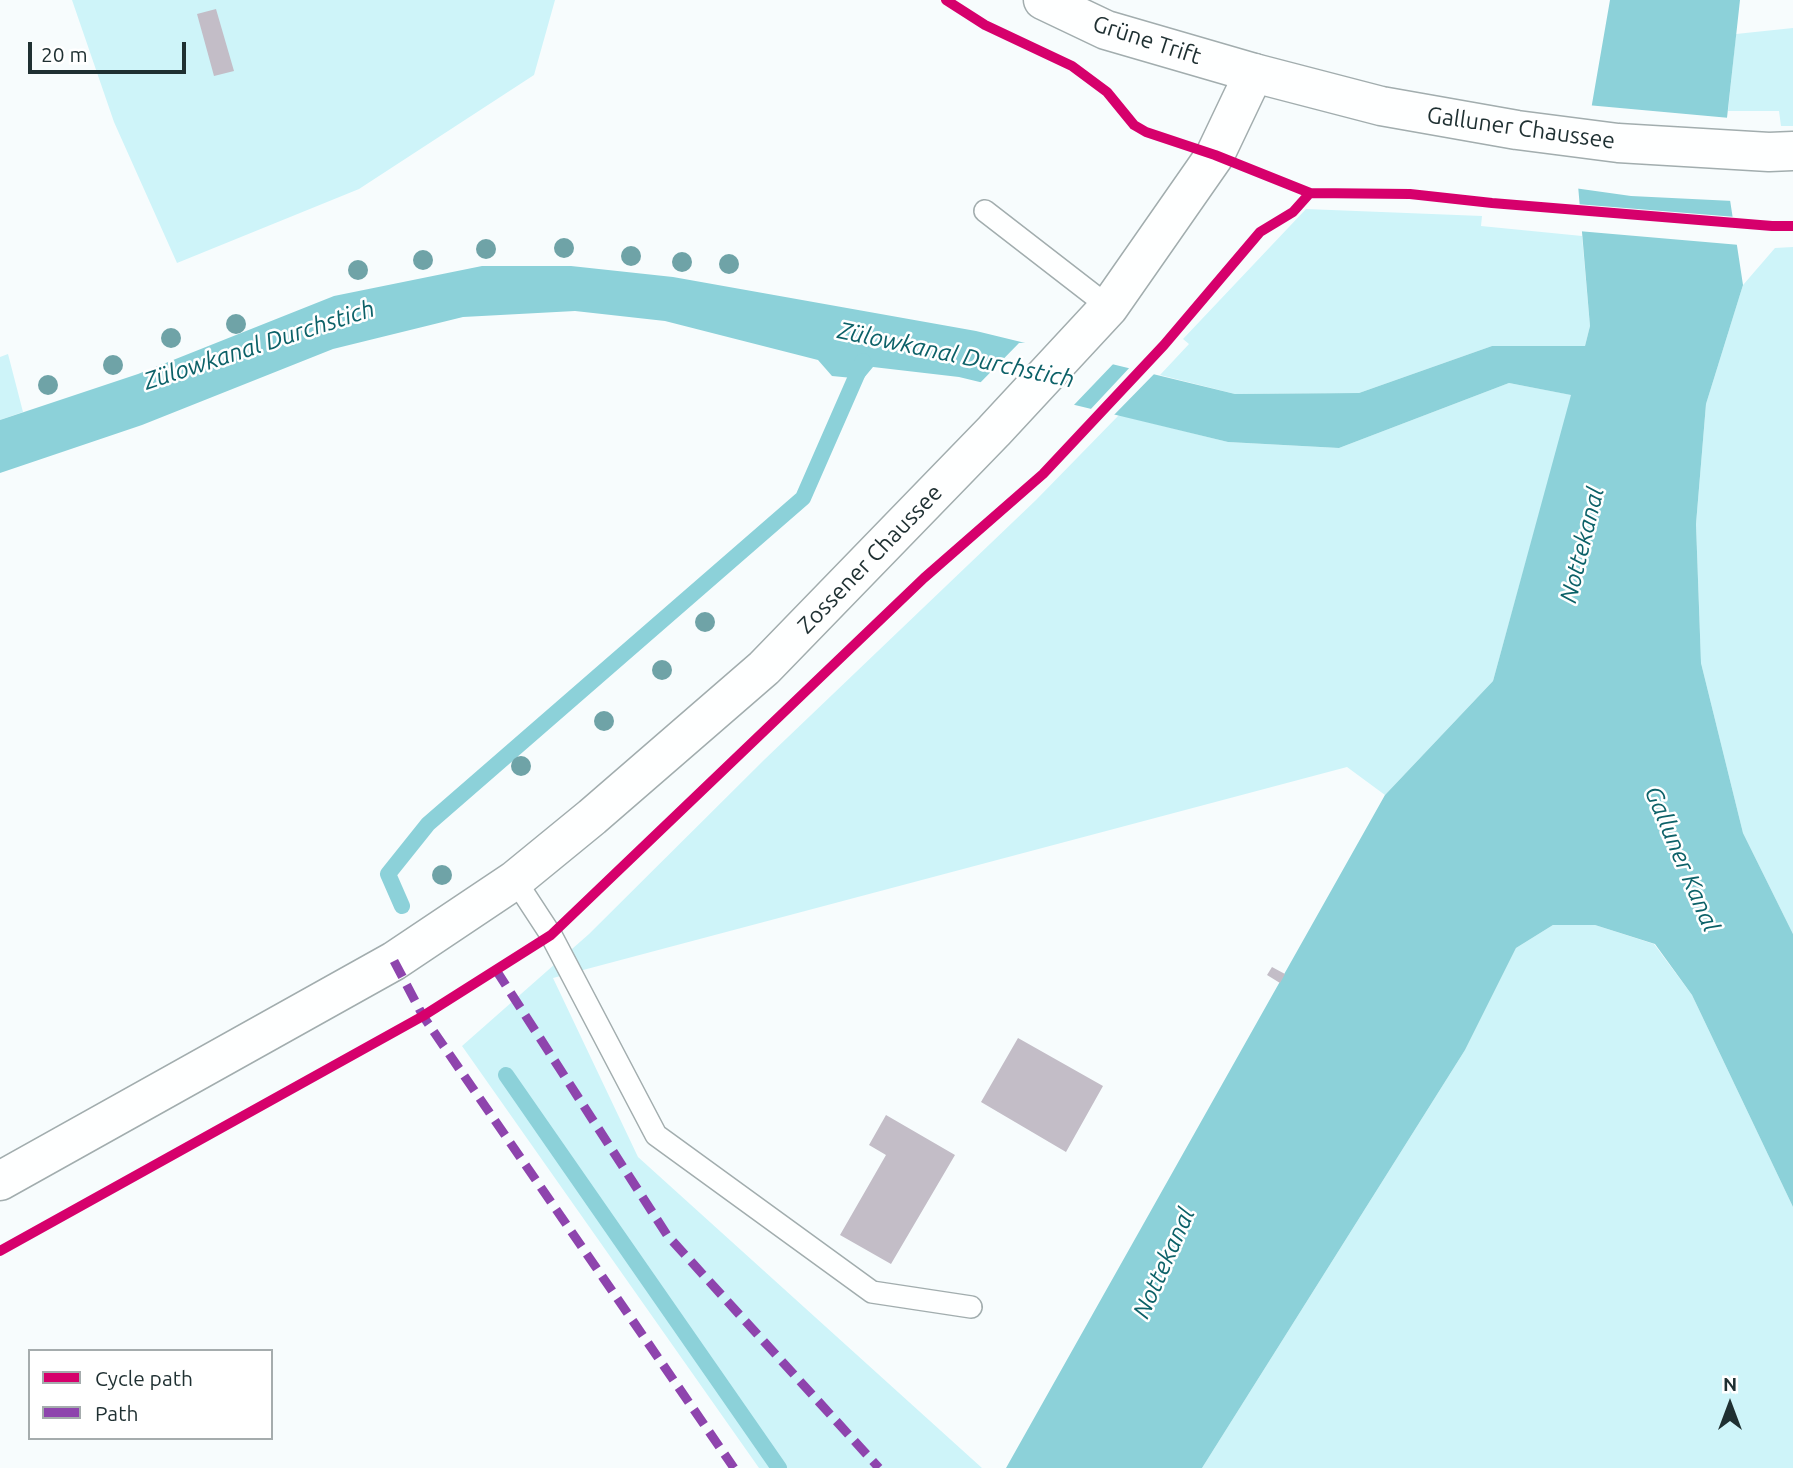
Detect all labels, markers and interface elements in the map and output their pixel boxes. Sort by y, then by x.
street label: Grüne Trift [1089,10,1205,70]
scale bar [32,28,189,72]
text: 20 m [41,42,88,66]
street label: Galluner Chaussee [1425,101,1617,155]
water label: Zülowkanal Durchstich [140,294,378,396]
water label: Zülowkanal Durchstich [835,316,1077,394]
street label: Zossener Chaussee [792,479,948,639]
water label: Nottekanal [1554,484,1610,606]
water label: Galluner Kanal [1638,782,1726,936]
water label: Nottekanal [1127,1203,1201,1323]
legend [28,1349,273,1440]
text: Cycle path [95,1366,193,1390]
north arrow [1695,1370,1765,1440]
text: N [1723,1373,1737,1395]
text: Path [95,1401,138,1425]

